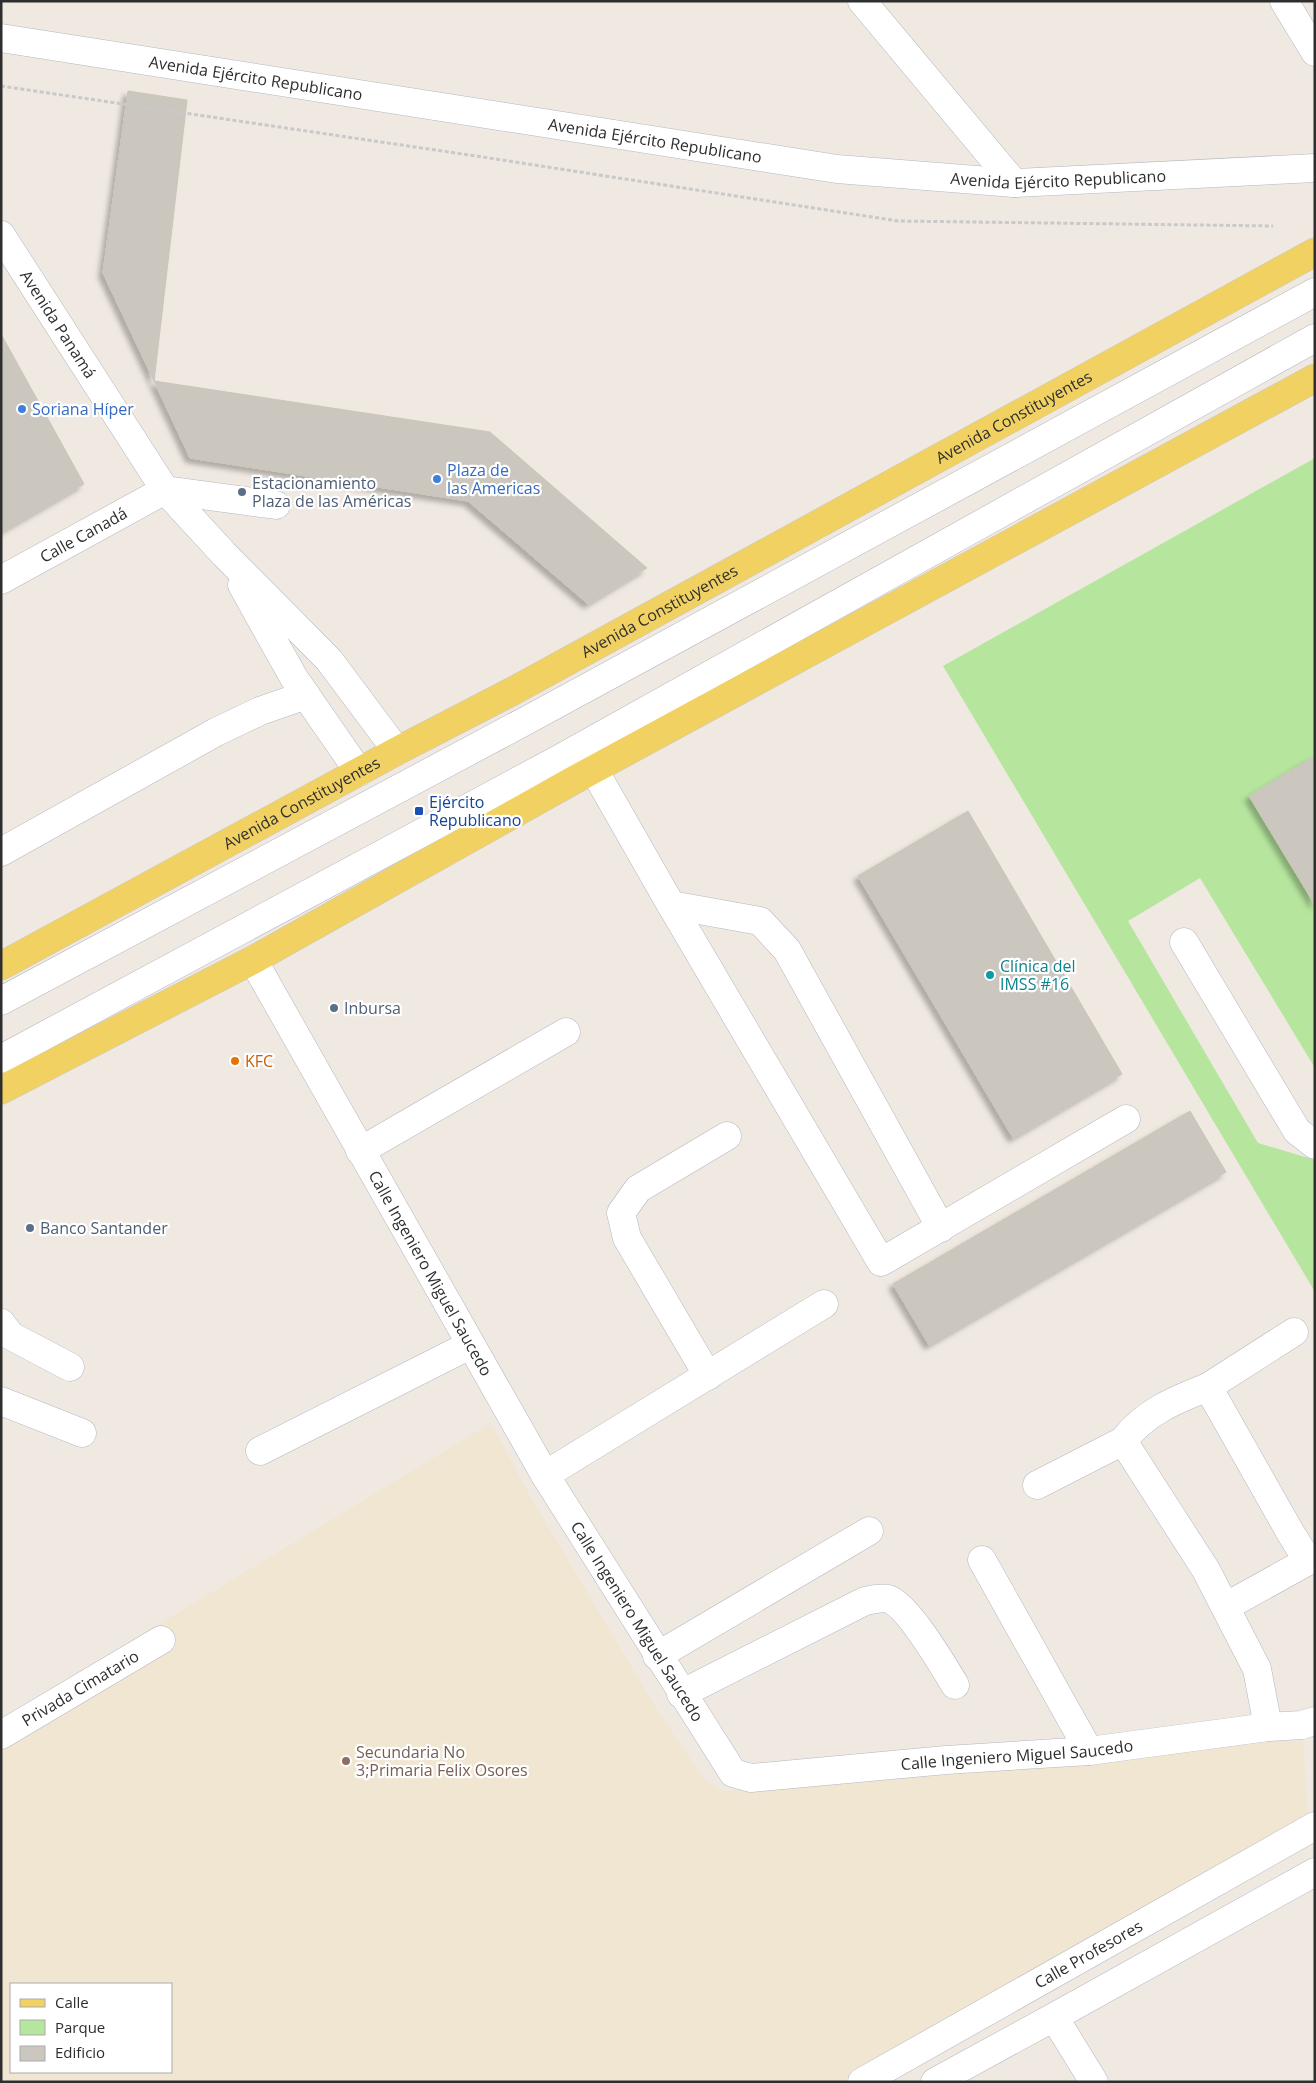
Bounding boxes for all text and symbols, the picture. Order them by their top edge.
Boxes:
street label: Avenida Ejército Republicano [148,50,364,106]
street label: Avenida Ejército Republicano [547,113,763,168]
street label: Avenida Ejército Republicano [950,164,1167,194]
street label: Avenida Panamá [15,266,101,383]
street label: Avenida Constituyentes [932,365,1096,469]
place label: Soriana Híper [32,398,134,420]
marker: Soriana Híper [16,403,28,415]
place label: Plaza de las Americas [447,459,540,499]
place label: Estacionamiento Plaza de las Américas [252,472,411,512]
marker: Plaza de las Americas [431,473,443,485]
marker: Estacionamiento Plaza de las Américas [236,486,248,498]
street label: Calle Canadá [36,502,131,568]
street label: Avenida Constituyentes [577,559,742,663]
street label: Avenida Constituyentes [219,751,384,854]
place label: Ejército Republicano [429,791,521,831]
marker: Ejército Republicano [413,805,425,817]
place label: Clínica del IMSS #16 [1000,955,1076,995]
marker: Clínica del IMSS #16 [984,969,996,981]
place label: Inbursa [344,997,401,1019]
marker: Inbursa [328,1002,340,1014]
place label: KFC [245,1050,273,1072]
marker: KFC [229,1055,241,1067]
street label: Calle Ingeniero Miguel Saucedo [364,1166,498,1380]
place label: Banco Santander [40,1217,168,1239]
marker: Banco Santander [24,1222,36,1234]
street label: Calle Ingeniero Miguel Saucedo [566,1517,709,1726]
street label: Privada Cimatario [17,1645,143,1731]
street label: Calle Ingeniero Miguel Saucedo [900,1734,1134,1775]
place label: Secundaria No 3;Primaria Felix Osores [356,1741,528,1781]
marker: Secundaria No 3;Primaria Felix Osores [340,1755,352,1767]
street label: Calle Profesores [1030,1915,1146,1993]
legend [10,1983,172,2073]
text: Calle [55,1992,89,2012]
text: Parque [55,2017,105,2037]
text: Edificio [55,2042,105,2062]

